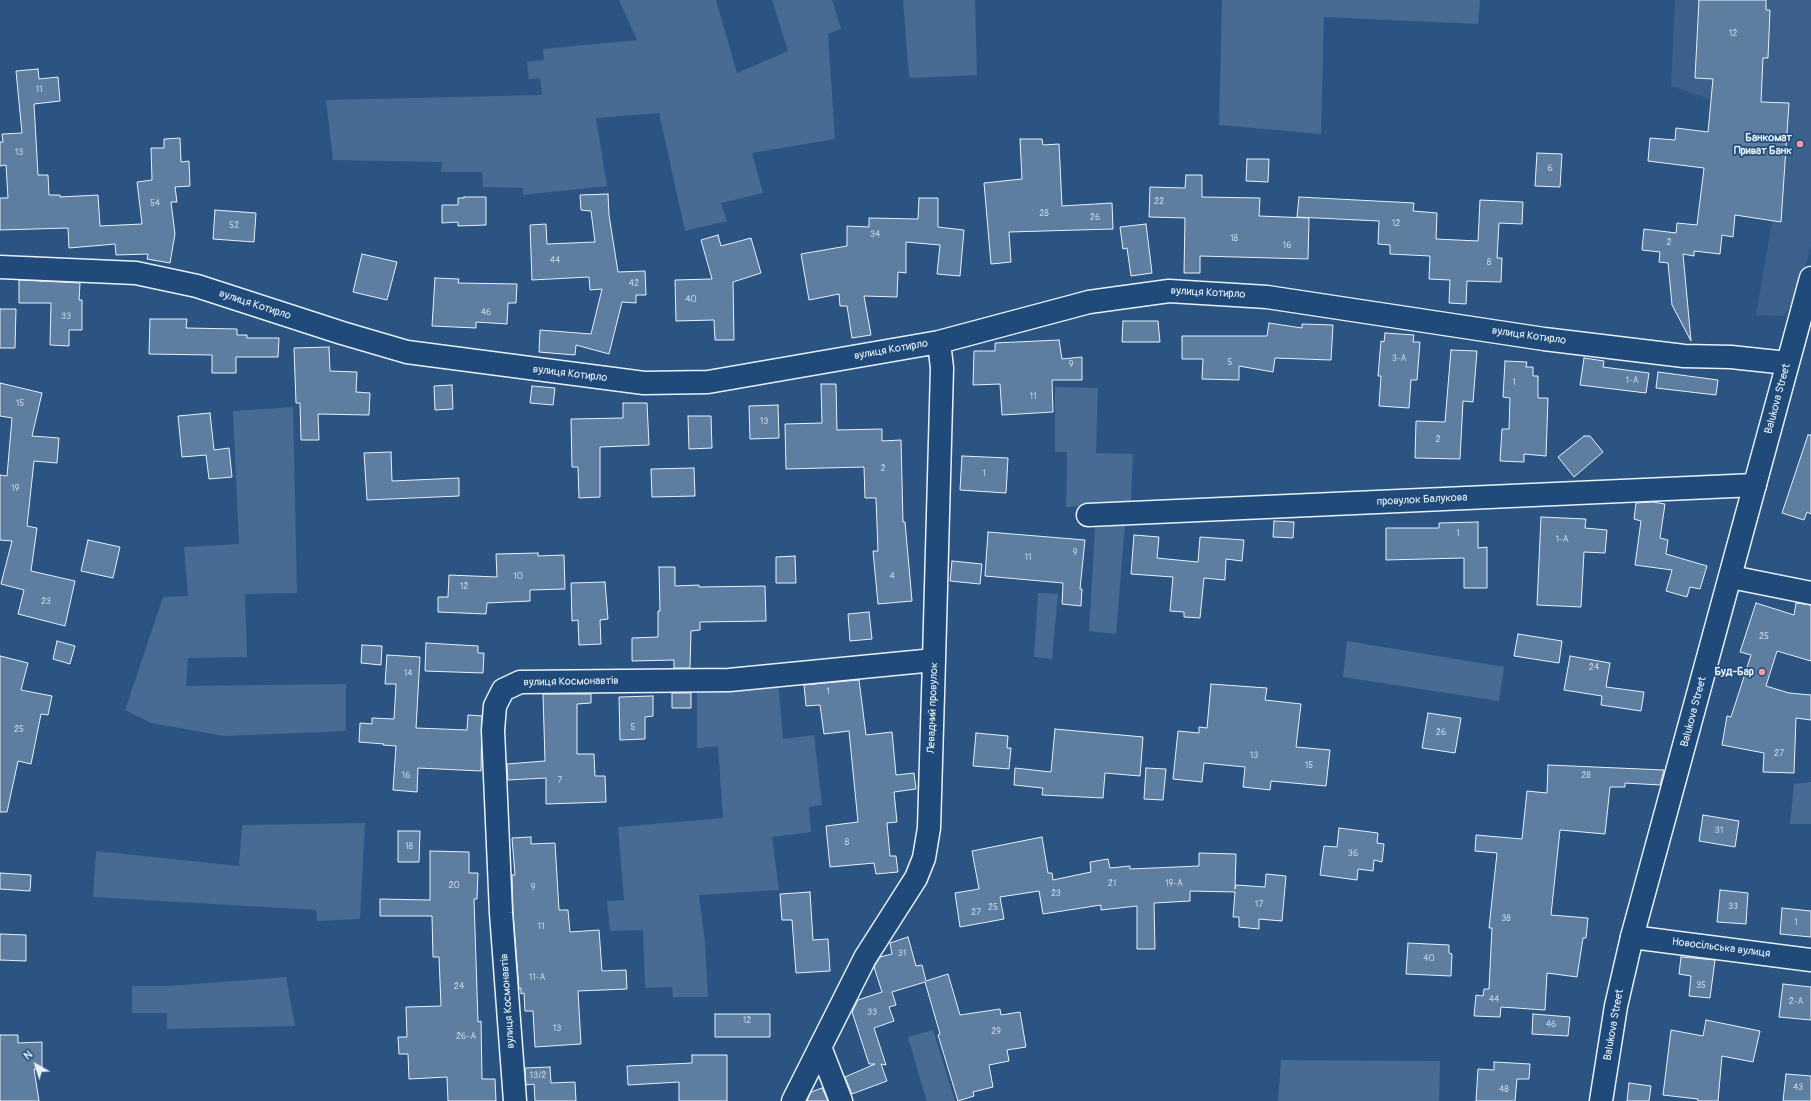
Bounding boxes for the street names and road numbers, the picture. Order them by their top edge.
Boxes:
street label: вулиця Котирло [1170,284,1246,302]
street label: вулиця Котирло [217,287,293,323]
street label: вулиця Котирло [1491,324,1567,348]
street label: вулиця Котирло [853,337,929,363]
street label: Balukova Street [1762,362,1794,436]
street label: вулиця Котирло [532,363,608,385]
street label: провулок Балукова [1376,491,1468,509]
street label: Левадний провулок [925,662,941,754]
street label: вулиця Космонавтів [523,675,619,689]
street label: Balukova Street [1678,675,1710,749]
street label: Новосільська вулиця [1671,935,1771,961]
street label: вулиця Космонавтів [498,953,518,1049]
street label: Balukova Street [1601,988,1627,1062]

